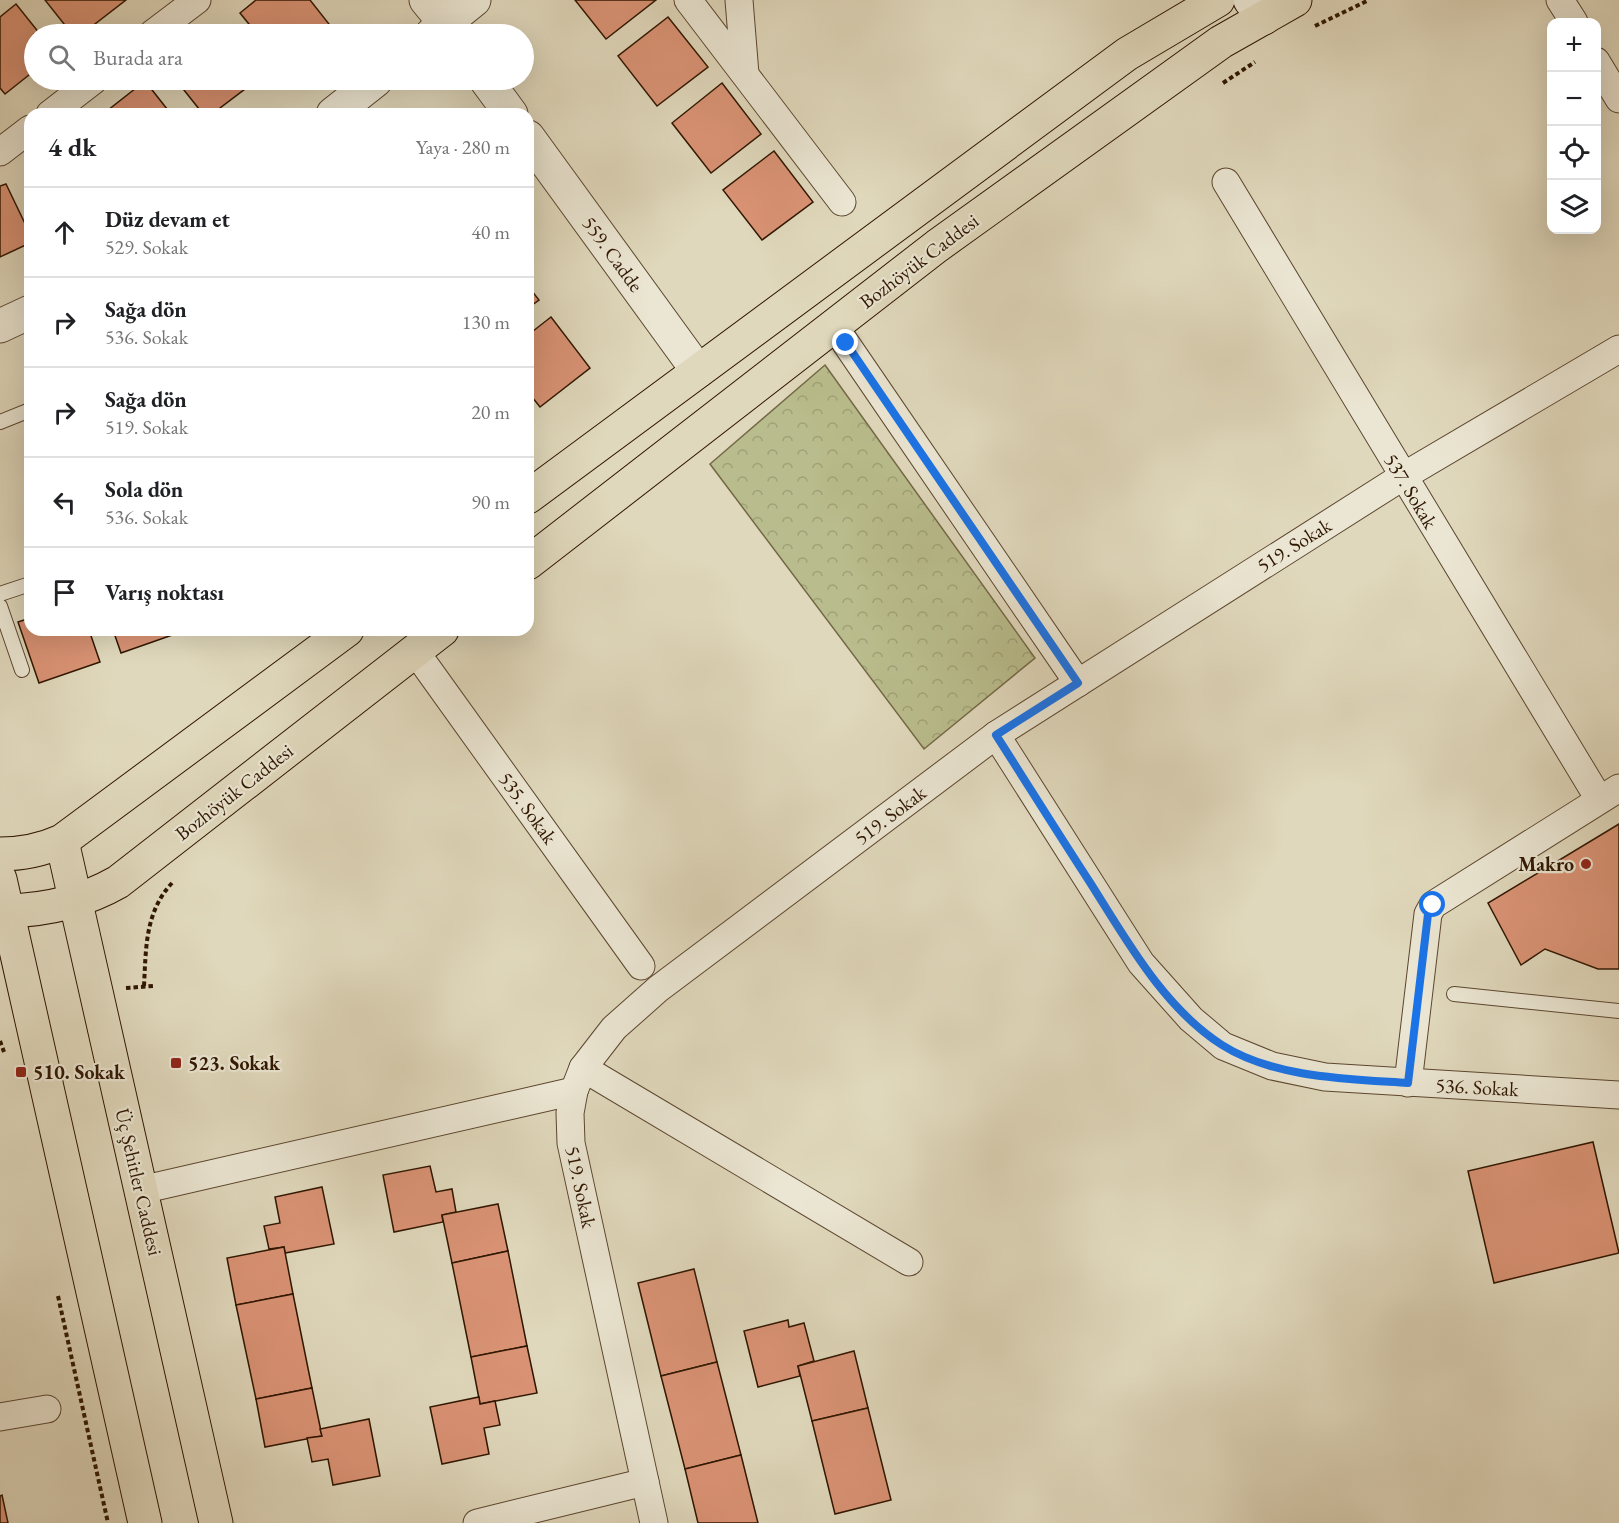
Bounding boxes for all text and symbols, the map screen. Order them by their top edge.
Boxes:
map controls [1547,18,1601,234]
button: + [1547,18,1601,72]
search box [24,24,534,90]
icon: search [45,41,78,74]
text: Burada ara [93,43,183,72]
button: − [1547,72,1601,126]
button: locate [1547,126,1601,180]
text: 4 dk [48,130,97,164]
text: Yaya · 280 m [416,134,510,160]
button: layers [1547,180,1601,234]
text: Düz devam et [105,205,230,234]
street label: Bozhöyük Caddesi [854,208,984,314]
street label: 559. Cadde [577,211,649,297]
icon: ahead [48,216,81,249]
text: 40 m [471,219,510,245]
text: 529. Sokak [105,234,188,260]
text: Sağa dön [105,295,187,324]
icon: right [48,306,81,339]
text: 130 m [462,309,510,335]
text: 536. Sokak [105,324,188,350]
route end [832,329,858,355]
text: Sağa dön [105,385,187,414]
icon: right [48,396,81,429]
text: 20 m [471,399,510,425]
text: 519. Sokak [105,414,188,440]
street label: 537. Sokak [1378,449,1444,534]
text: Sola dön [105,475,183,504]
icon: left [48,486,81,519]
text: 90 m [471,489,510,515]
text: 536. Sokak [105,504,188,530]
street label: 519. Sokak [1252,512,1337,578]
icon: arrive [48,576,81,609]
text: Varış noktası [105,578,224,607]
street label: Bozhöyük Caddesi [170,738,298,846]
street label: 535. Sokak [493,767,563,850]
street label: 519. Sokak [849,779,931,850]
place label: Makro [1518,851,1574,877]
marker: Makro [1579,857,1593,871]
route start [1419,891,1445,917]
place label: 523. Sokak [188,1050,281,1076]
marker: 523. Sokak [169,1056,183,1070]
place label: 510. Sokak [33,1059,126,1085]
marker: 510. Sokak [14,1065,28,1079]
street label: 536. Sokak [1435,1072,1520,1102]
street label: Üç Şehitler Caddesi [109,1106,169,1258]
street label: 519. Sokak [560,1144,602,1231]

